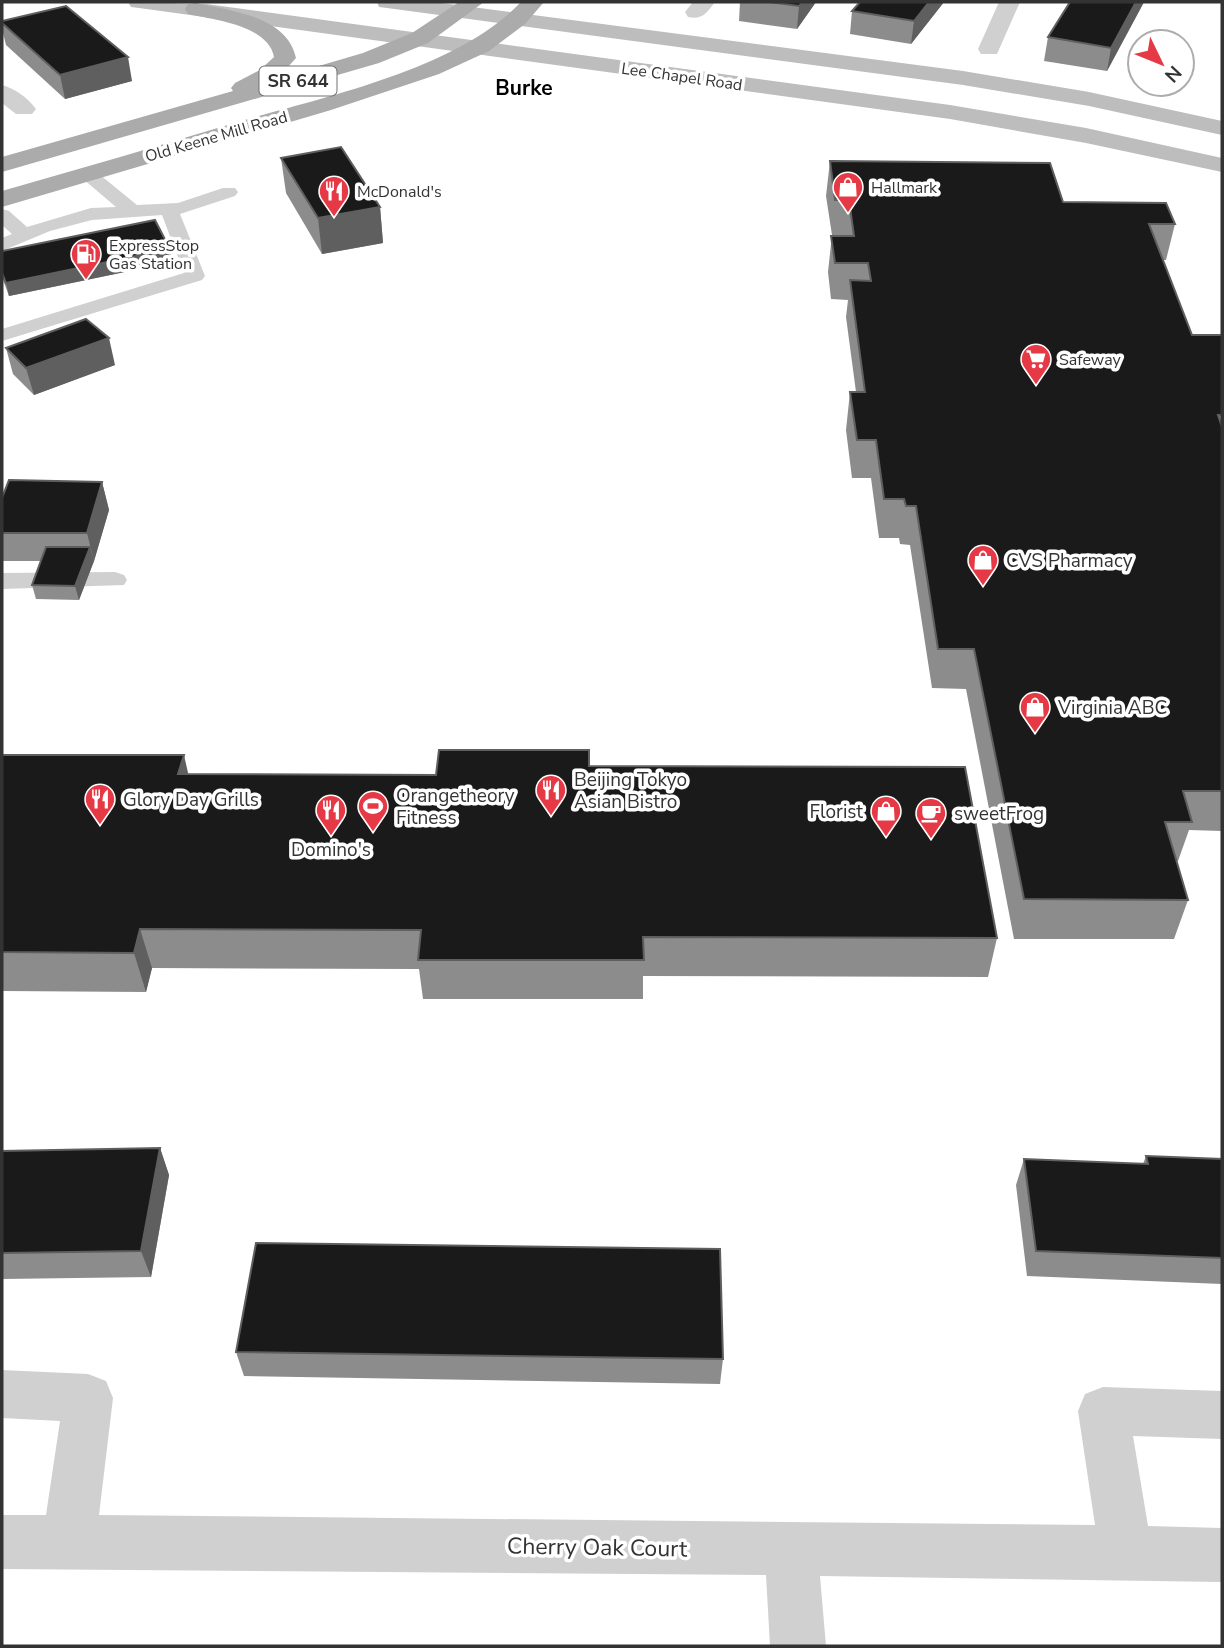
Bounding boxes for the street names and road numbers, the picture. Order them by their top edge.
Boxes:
street label: Lee Chapel Road [620,58,744,96]
road number: SR 644 [260,66,336,96]
street label: Old Keene Mill Road [143,106,290,168]
street label: Cherry Oak Court [507,1530,688,1565]

